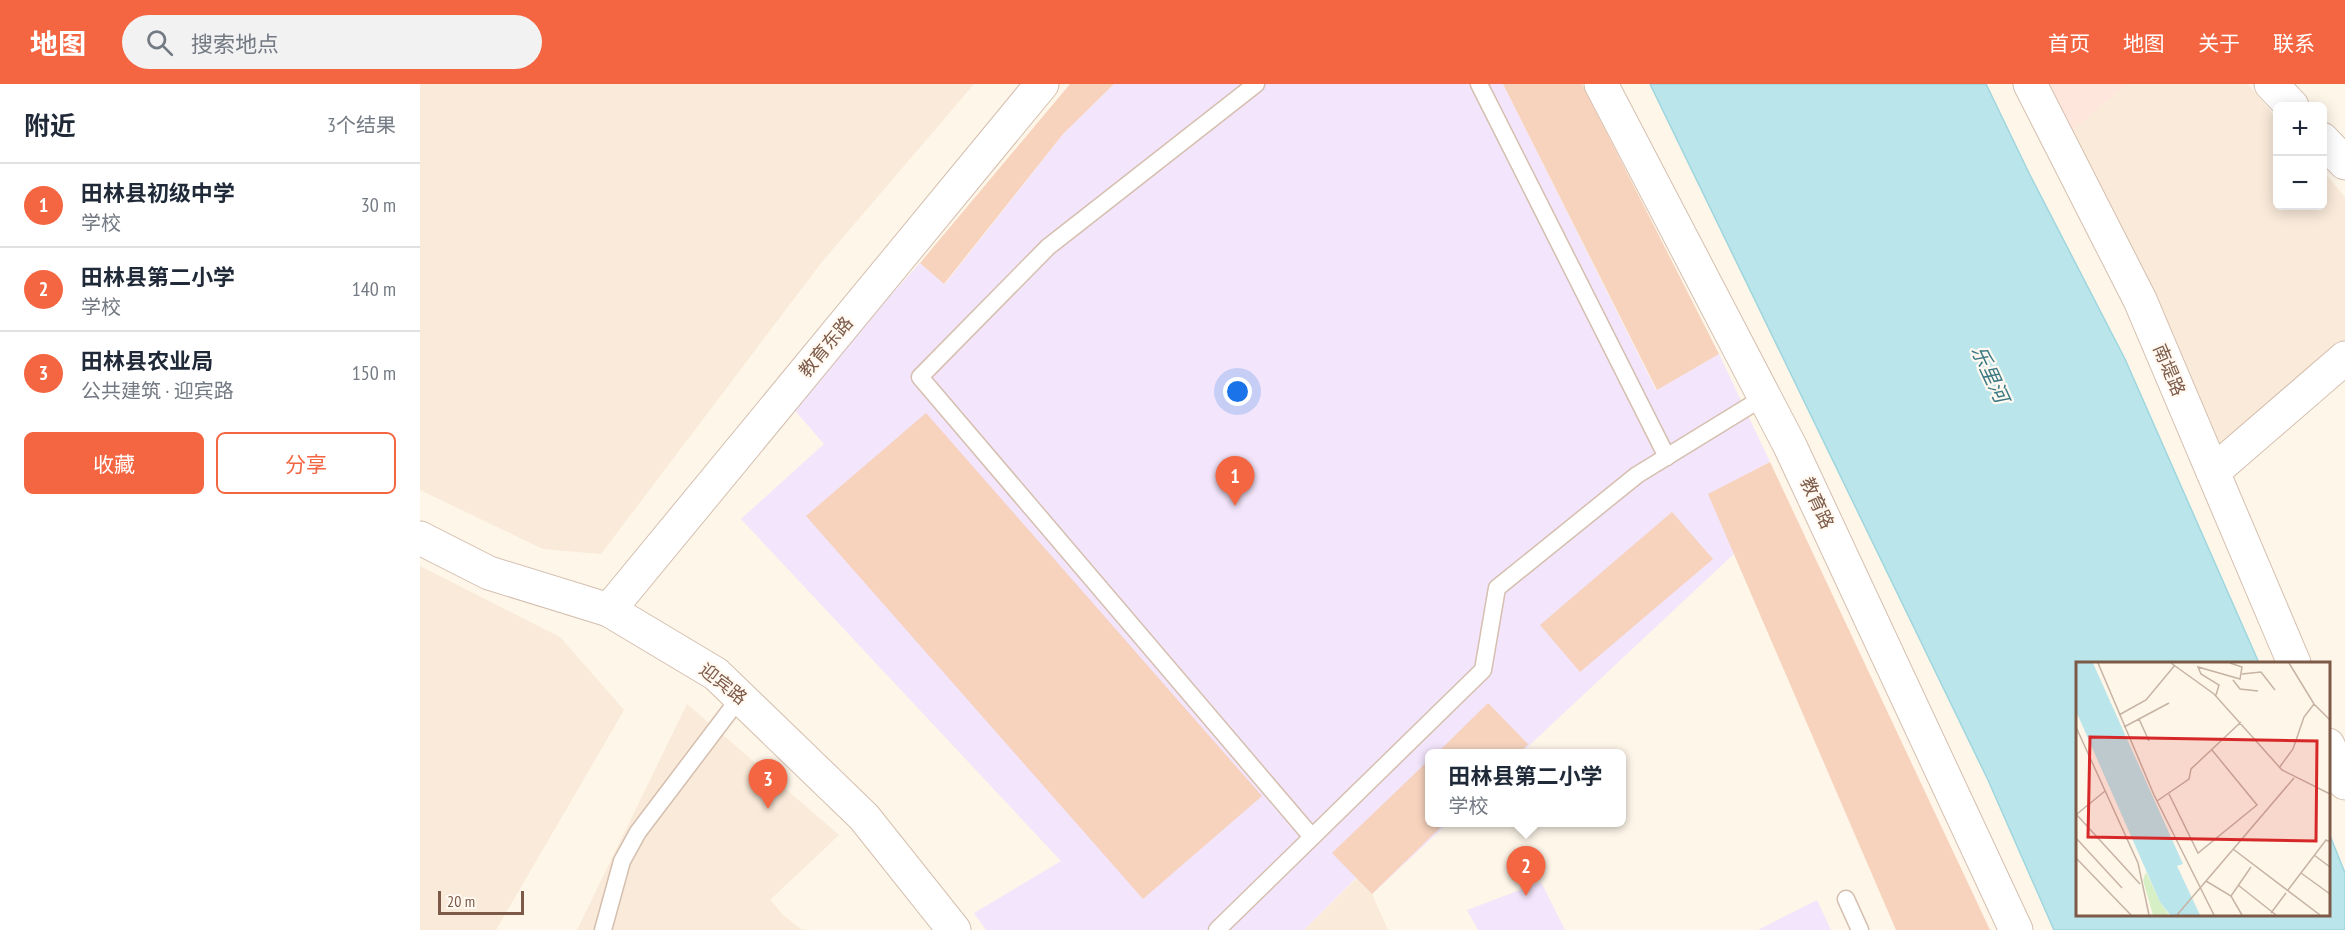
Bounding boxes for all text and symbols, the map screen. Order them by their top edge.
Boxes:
search box [122,15,542,69]
text: 地图 [30,25,86,62]
icon: search [143,26,176,59]
text: 搜索地点 [191,30,279,58]
text: 首页 [2048,30,2090,57]
text: 地图 [2123,30,2165,57]
text: 关于 [2198,30,2240,57]
text: 联系 [2273,30,2315,57]
map controls [2273,102,2327,210]
button: + [2273,102,2327,156]
text: 附近 [24,109,76,142]
text: 3个结果 [327,112,396,138]
button: − [2273,156,2327,210]
text: 田林县初级中学 [81,179,235,207]
text: 1 [39,192,48,218]
text: 30 m [361,192,396,218]
text: 学校 [81,210,121,236]
text: 田林县第二小学 [81,263,235,291]
text: 2 [39,276,48,302]
text: 140 m [352,276,396,302]
text: 学校 [81,294,121,320]
street label: 教育东路 [794,312,858,382]
street label: 南堤路 [2148,340,2191,399]
water label: 乐里河 [1966,341,2016,410]
text: 田林县农业局 [81,347,213,375]
text: 3 [39,360,48,386]
text: 150 m [352,360,396,386]
your location [1223,377,1252,406]
text: 公共建筑 · 迎宾路 [81,378,234,404]
button: 收藏 [24,432,204,494]
button: 分享 [216,432,396,494]
pin: 1 [1216,456,1254,506]
street label: 教育路 [1796,473,1839,532]
street label: 迎宾路 [695,658,752,709]
inset map [2076,662,2330,915]
popup [1425,749,1626,827]
pin: 3 [748,760,788,809]
text: 田林县第二小学 [1448,762,1603,790]
text: 学校 [1448,793,1488,819]
pin: 2 [1506,846,1546,896]
scale bar [438,888,524,916]
text: 20 m [447,891,475,911]

